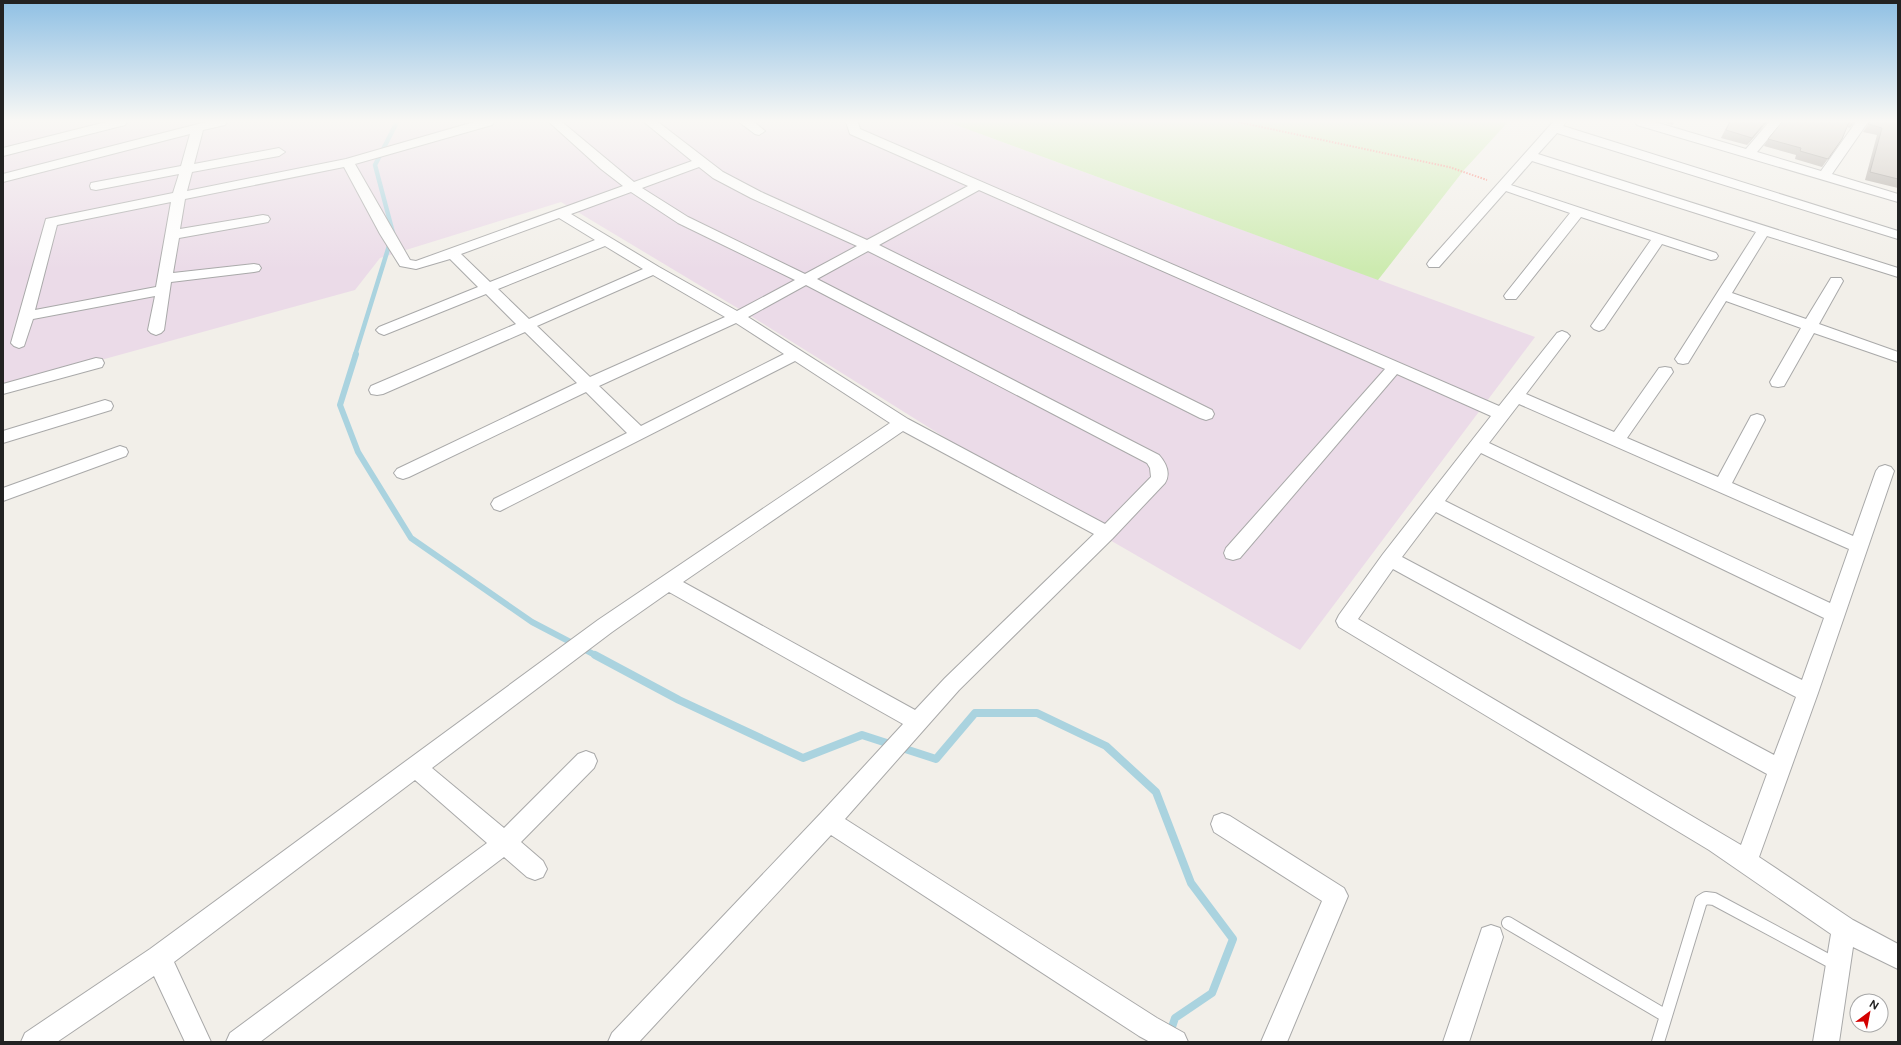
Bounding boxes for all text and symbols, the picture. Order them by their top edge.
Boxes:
north arrow [1849,993,1889,1033]
text: N [1867,997,1881,1013]

